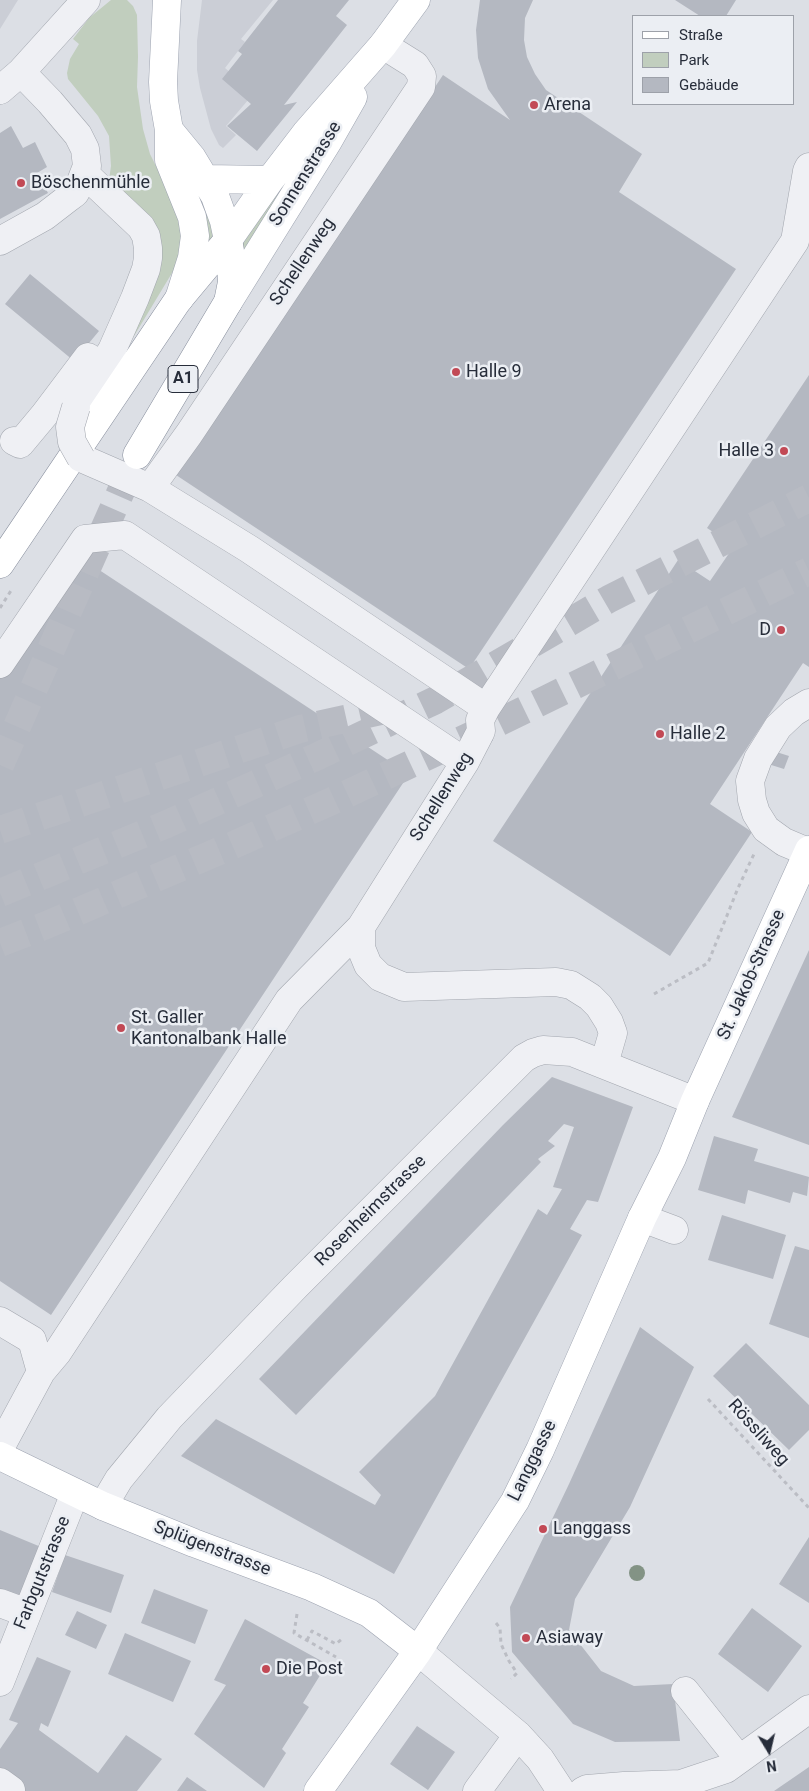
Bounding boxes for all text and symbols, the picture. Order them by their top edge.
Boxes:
legend [632,15,794,105]
text: Straße [679,26,723,44]
text: Park [679,51,709,69]
text: Gebäude [679,76,738,94]
place label: Arena [544,94,591,116]
marker: Arena [528,99,540,111]
street label: Sonnenstrasse [265,118,347,230]
place label: Böschenmühle [31,172,150,194]
marker: Böschenmühle [15,177,27,189]
street label: Schellenweg [266,214,340,310]
place label: Halle 9 [466,361,522,383]
road number: A1 [168,366,198,392]
marker: Halle 9 [450,366,462,378]
place label: Halle 3 [718,440,774,462]
marker: Halle 3 [778,445,790,457]
place label: D [759,619,771,641]
marker: D [775,624,787,636]
place label: Halle 2 [670,723,726,745]
marker: Halle 2 [654,728,666,740]
street label: Schellenweg [406,748,478,846]
street label: St. Jakob-Strasse [714,907,790,1043]
place label: St. Galler Kantonalbank Halle [131,1007,286,1050]
marker: St. Galler Kantonalbank Halle [115,1022,127,1034]
street label: Rosenheimstrasse [311,1151,431,1271]
street label: Rössliweg [723,1395,793,1471]
street label: Langgasse [504,1417,562,1505]
street label: Farbgutstrasse [10,1513,76,1633]
street label: Splügenstrasse [150,1517,274,1581]
place label: Langgass [553,1518,631,1540]
marker: Langgass [537,1523,549,1535]
place label: Asiaway [536,1627,603,1649]
marker: Asiaway [520,1632,532,1644]
place label: Die Post [276,1658,343,1680]
marker: Die Post [260,1663,272,1675]
north arrow [744,1726,794,1776]
text: N [765,1757,777,1774]

